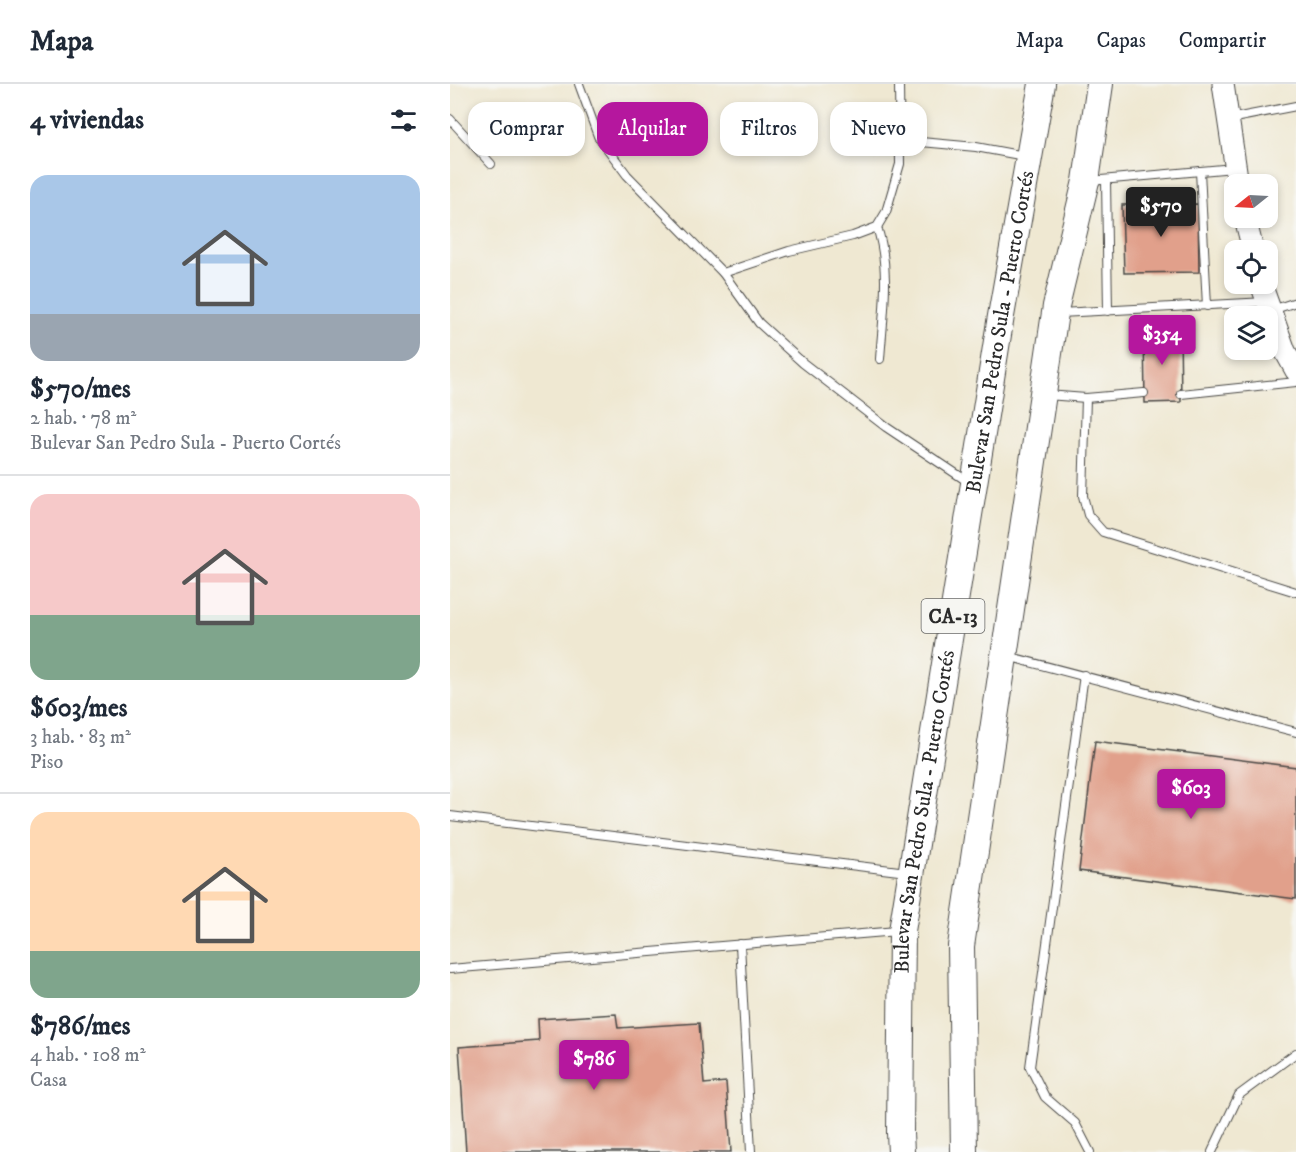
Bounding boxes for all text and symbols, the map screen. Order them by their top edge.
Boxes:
text: Mapa [30,24,93,59]
text: Mapa [1016,28,1063,54]
text: Capas [1096,28,1146,54]
text: Compartir [1179,28,1266,54]
chip: Comprar [468,102,585,156]
chip: Alquilar [597,102,708,156]
chip: Filtros [720,102,818,156]
chip: Nuevo [830,102,927,156]
text: 4 viviendas [30,104,144,137]
icon: filters [387,104,420,137]
street label: Bulevar San Pedro Sula - Puerto Cortés [961,169,1040,495]
north arrow [1224,174,1278,228]
map controls [1224,174,1278,360]
pin: $570 [1125,187,1197,238]
text: $570 [1140,194,1182,219]
icon: home [171,214,279,322]
button: locate [1224,240,1278,294]
button: layers [1224,306,1278,360]
pin: $354 [1126,315,1198,366]
text: $354 [1143,322,1181,347]
text: $570/mes [30,373,131,406]
text: 2 hab. · 78 m² [30,406,136,431]
text: Bulevar San Pedro Sula - Puerto Cortés [30,431,341,456]
icon: home [171,533,279,641]
road number: CA-13 [922,599,984,633]
street label: Bulevar San Pedro Sula - Puerto Cortés [889,648,961,974]
text: $603/mes [30,692,127,725]
text: 3 hab. · 83 m² [30,725,131,750]
text: Piso [30,750,63,775]
pin: $603 [1155,769,1227,820]
text: $603 [1171,776,1211,801]
icon: home [171,851,279,959]
text: $786/mes [30,1010,130,1043]
pin: $786 [558,1040,630,1091]
text: 4 hab. · 108 m² [30,1043,146,1068]
text: $786 [573,1047,615,1072]
text: Casa [30,1068,67,1093]

